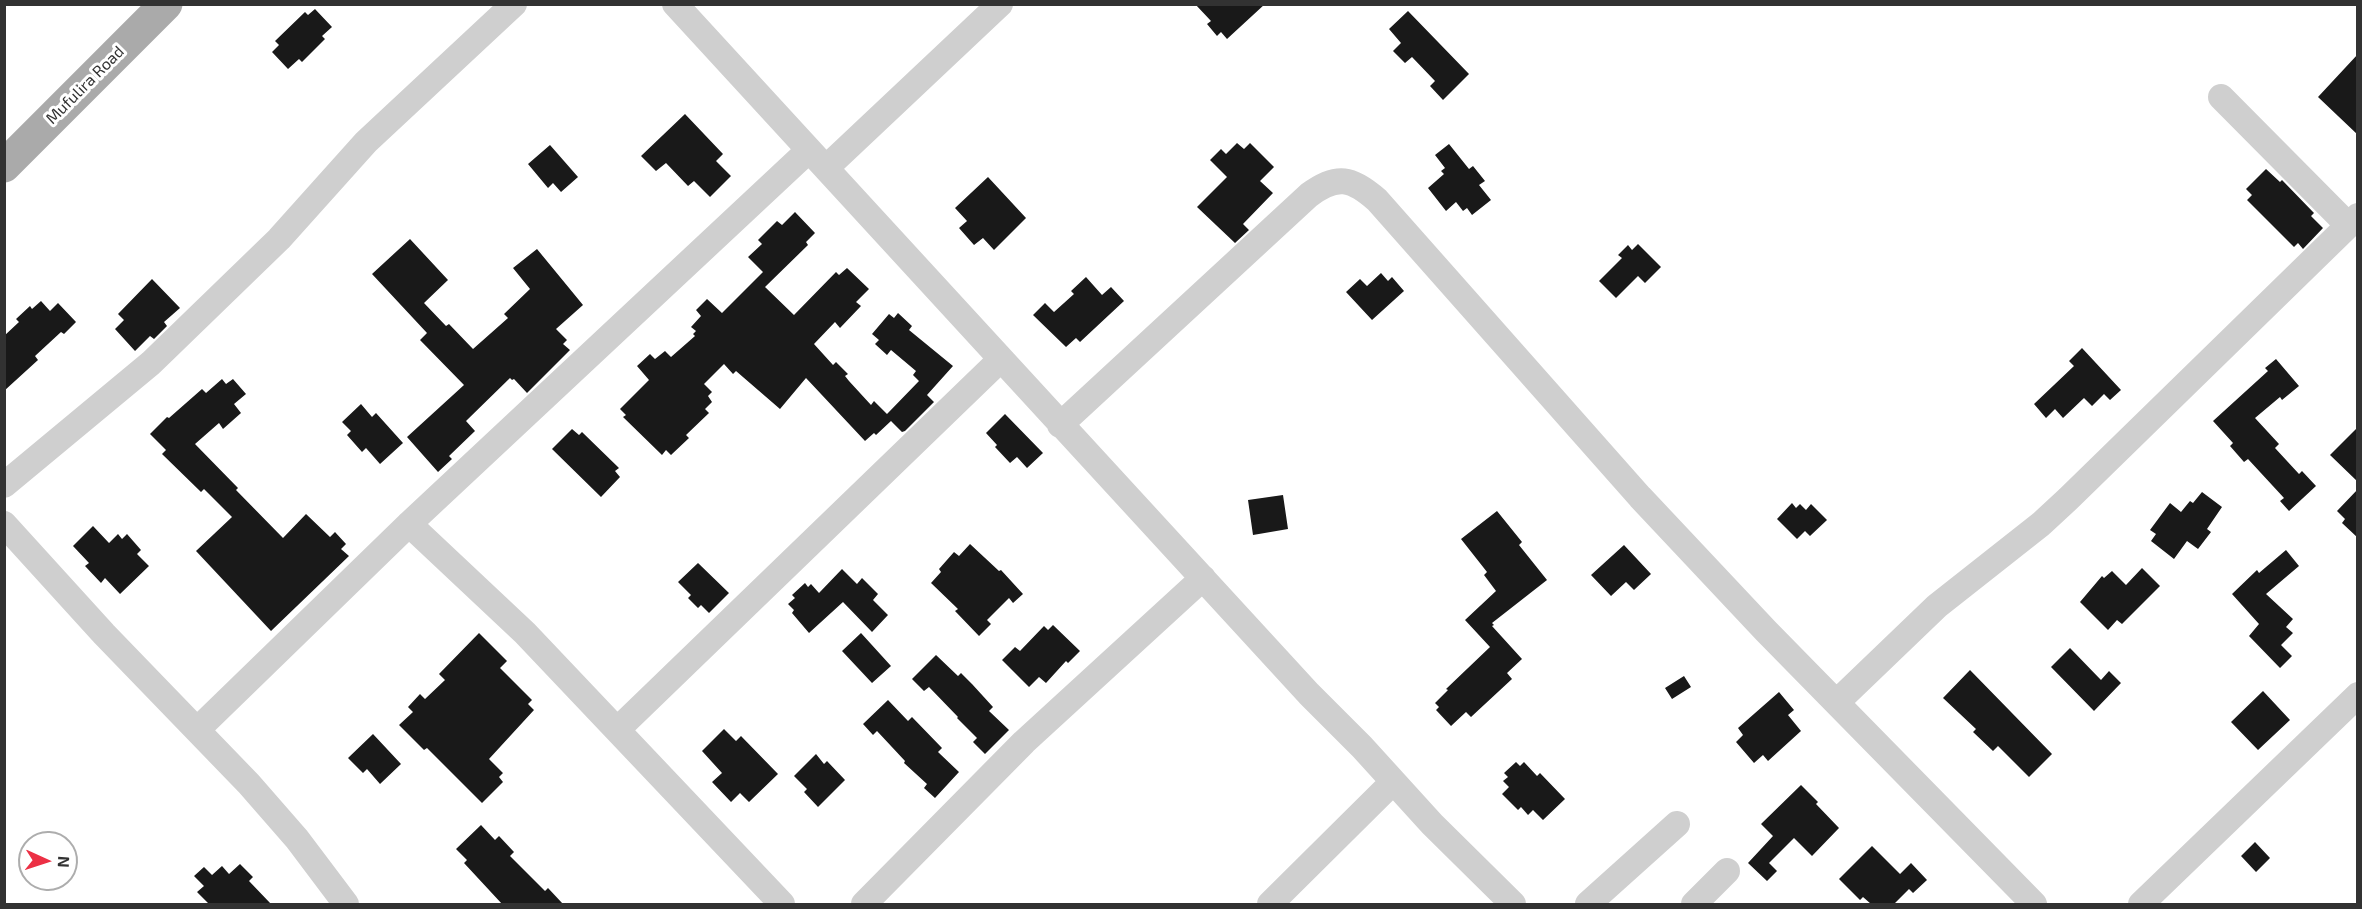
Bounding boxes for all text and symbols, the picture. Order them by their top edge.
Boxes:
street label: Mufulira Road [42,42,128,128]
north arrow [18,831,78,891]
text: N [55,856,74,868]

